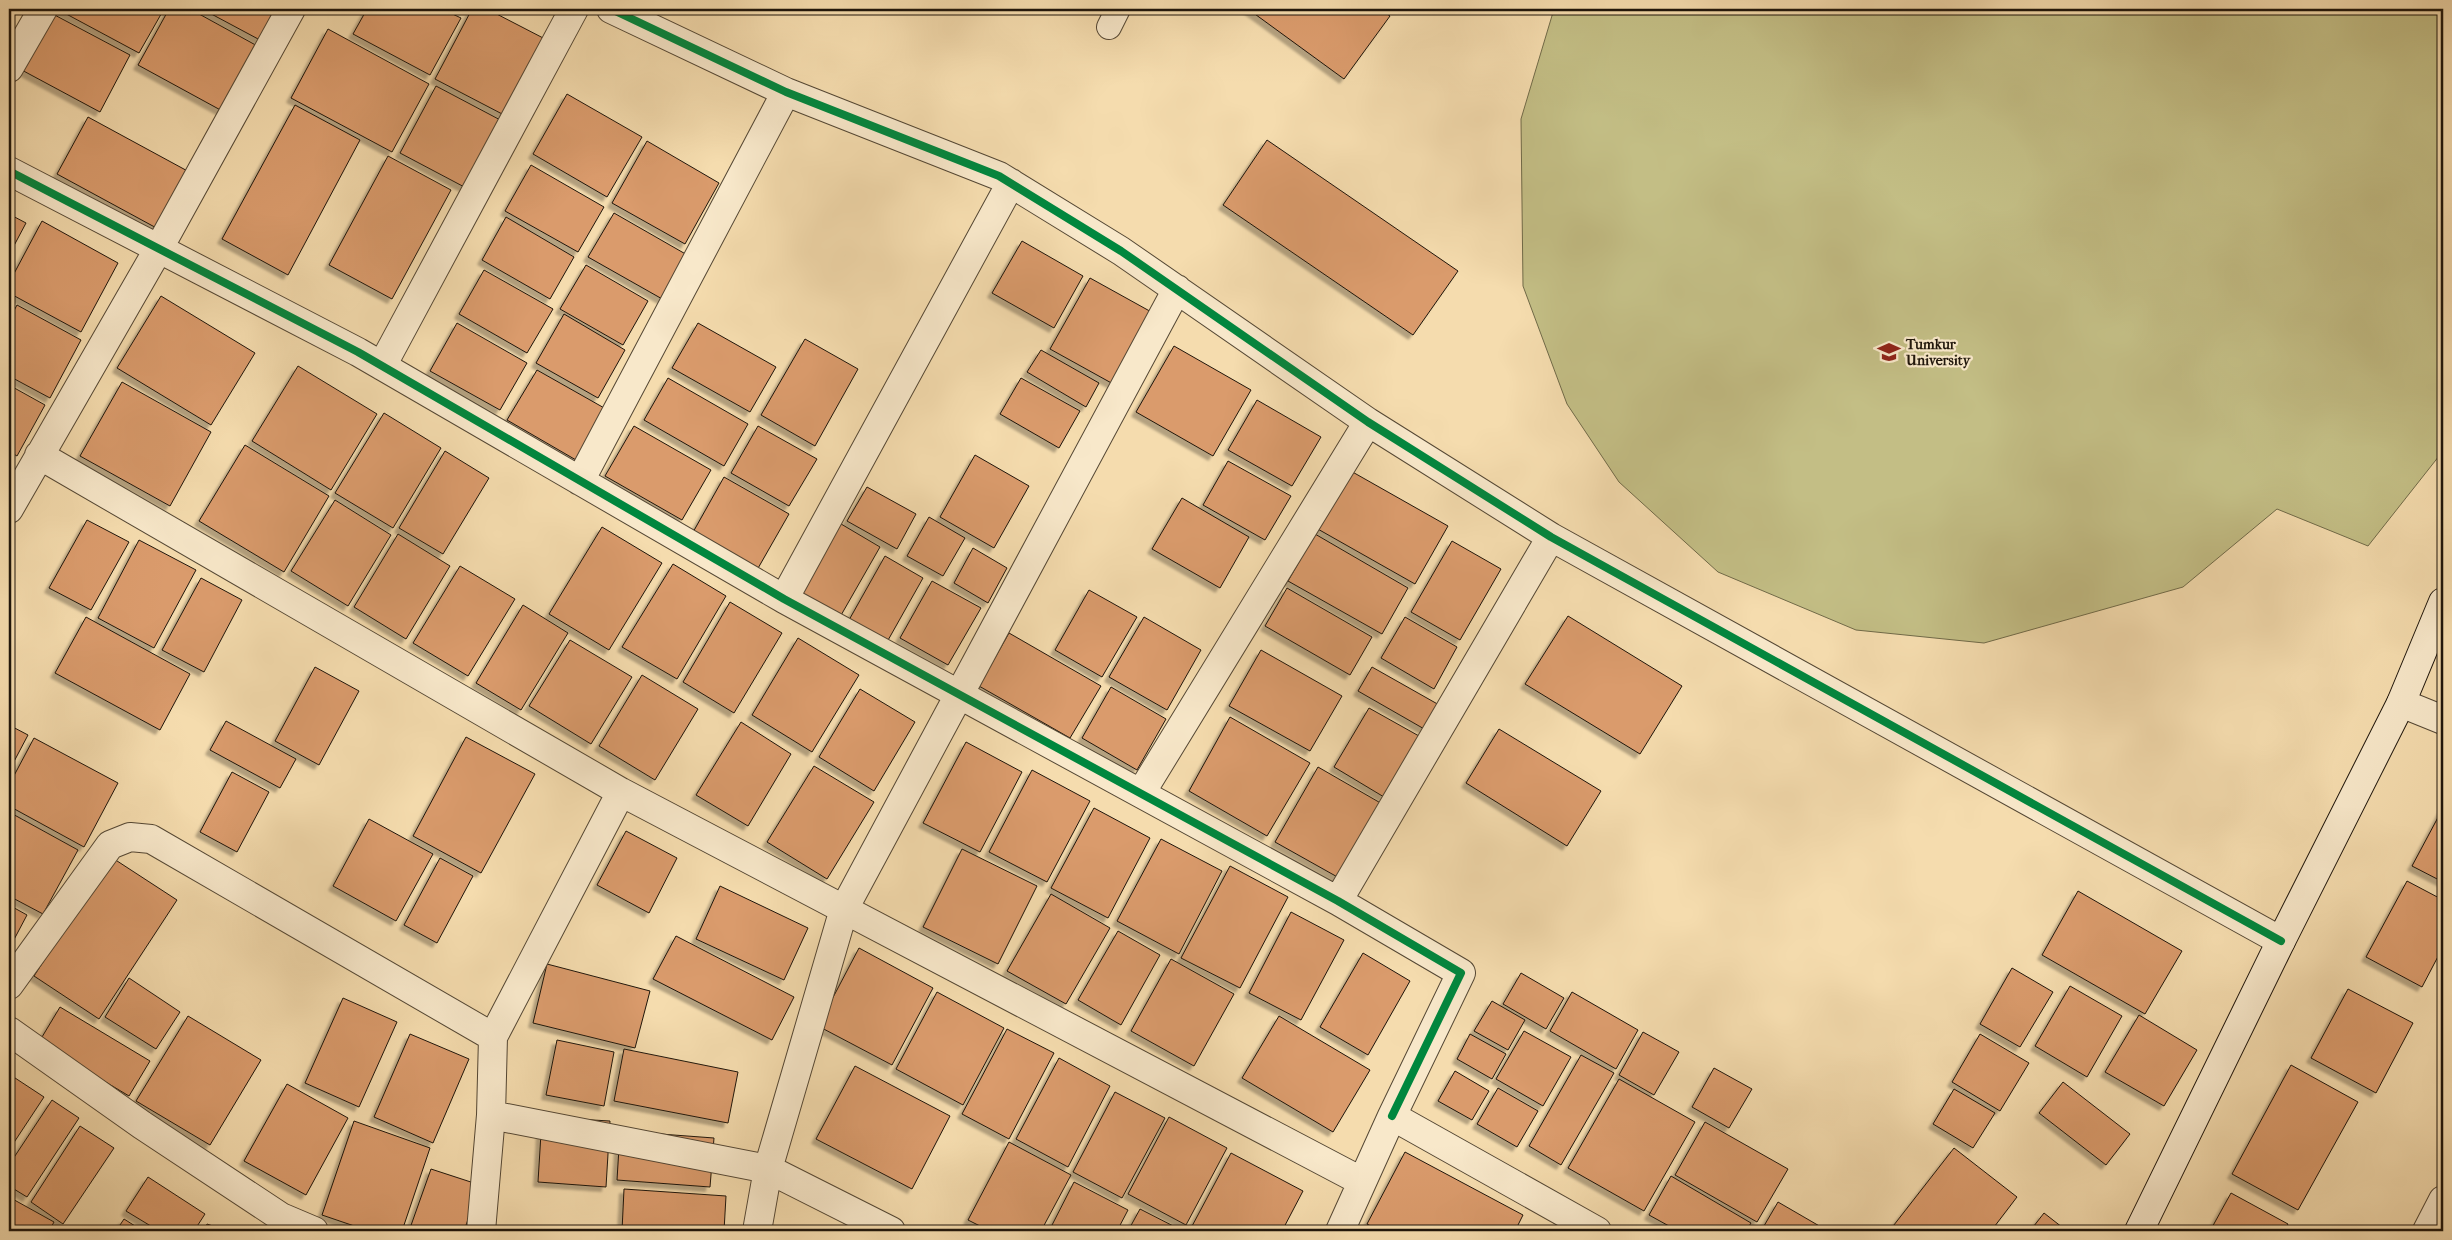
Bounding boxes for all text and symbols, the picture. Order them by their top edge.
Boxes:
place label: Tumkur University [1905,336,1972,369]
school or university icon: Tumkur University [1876,339,1902,365]

